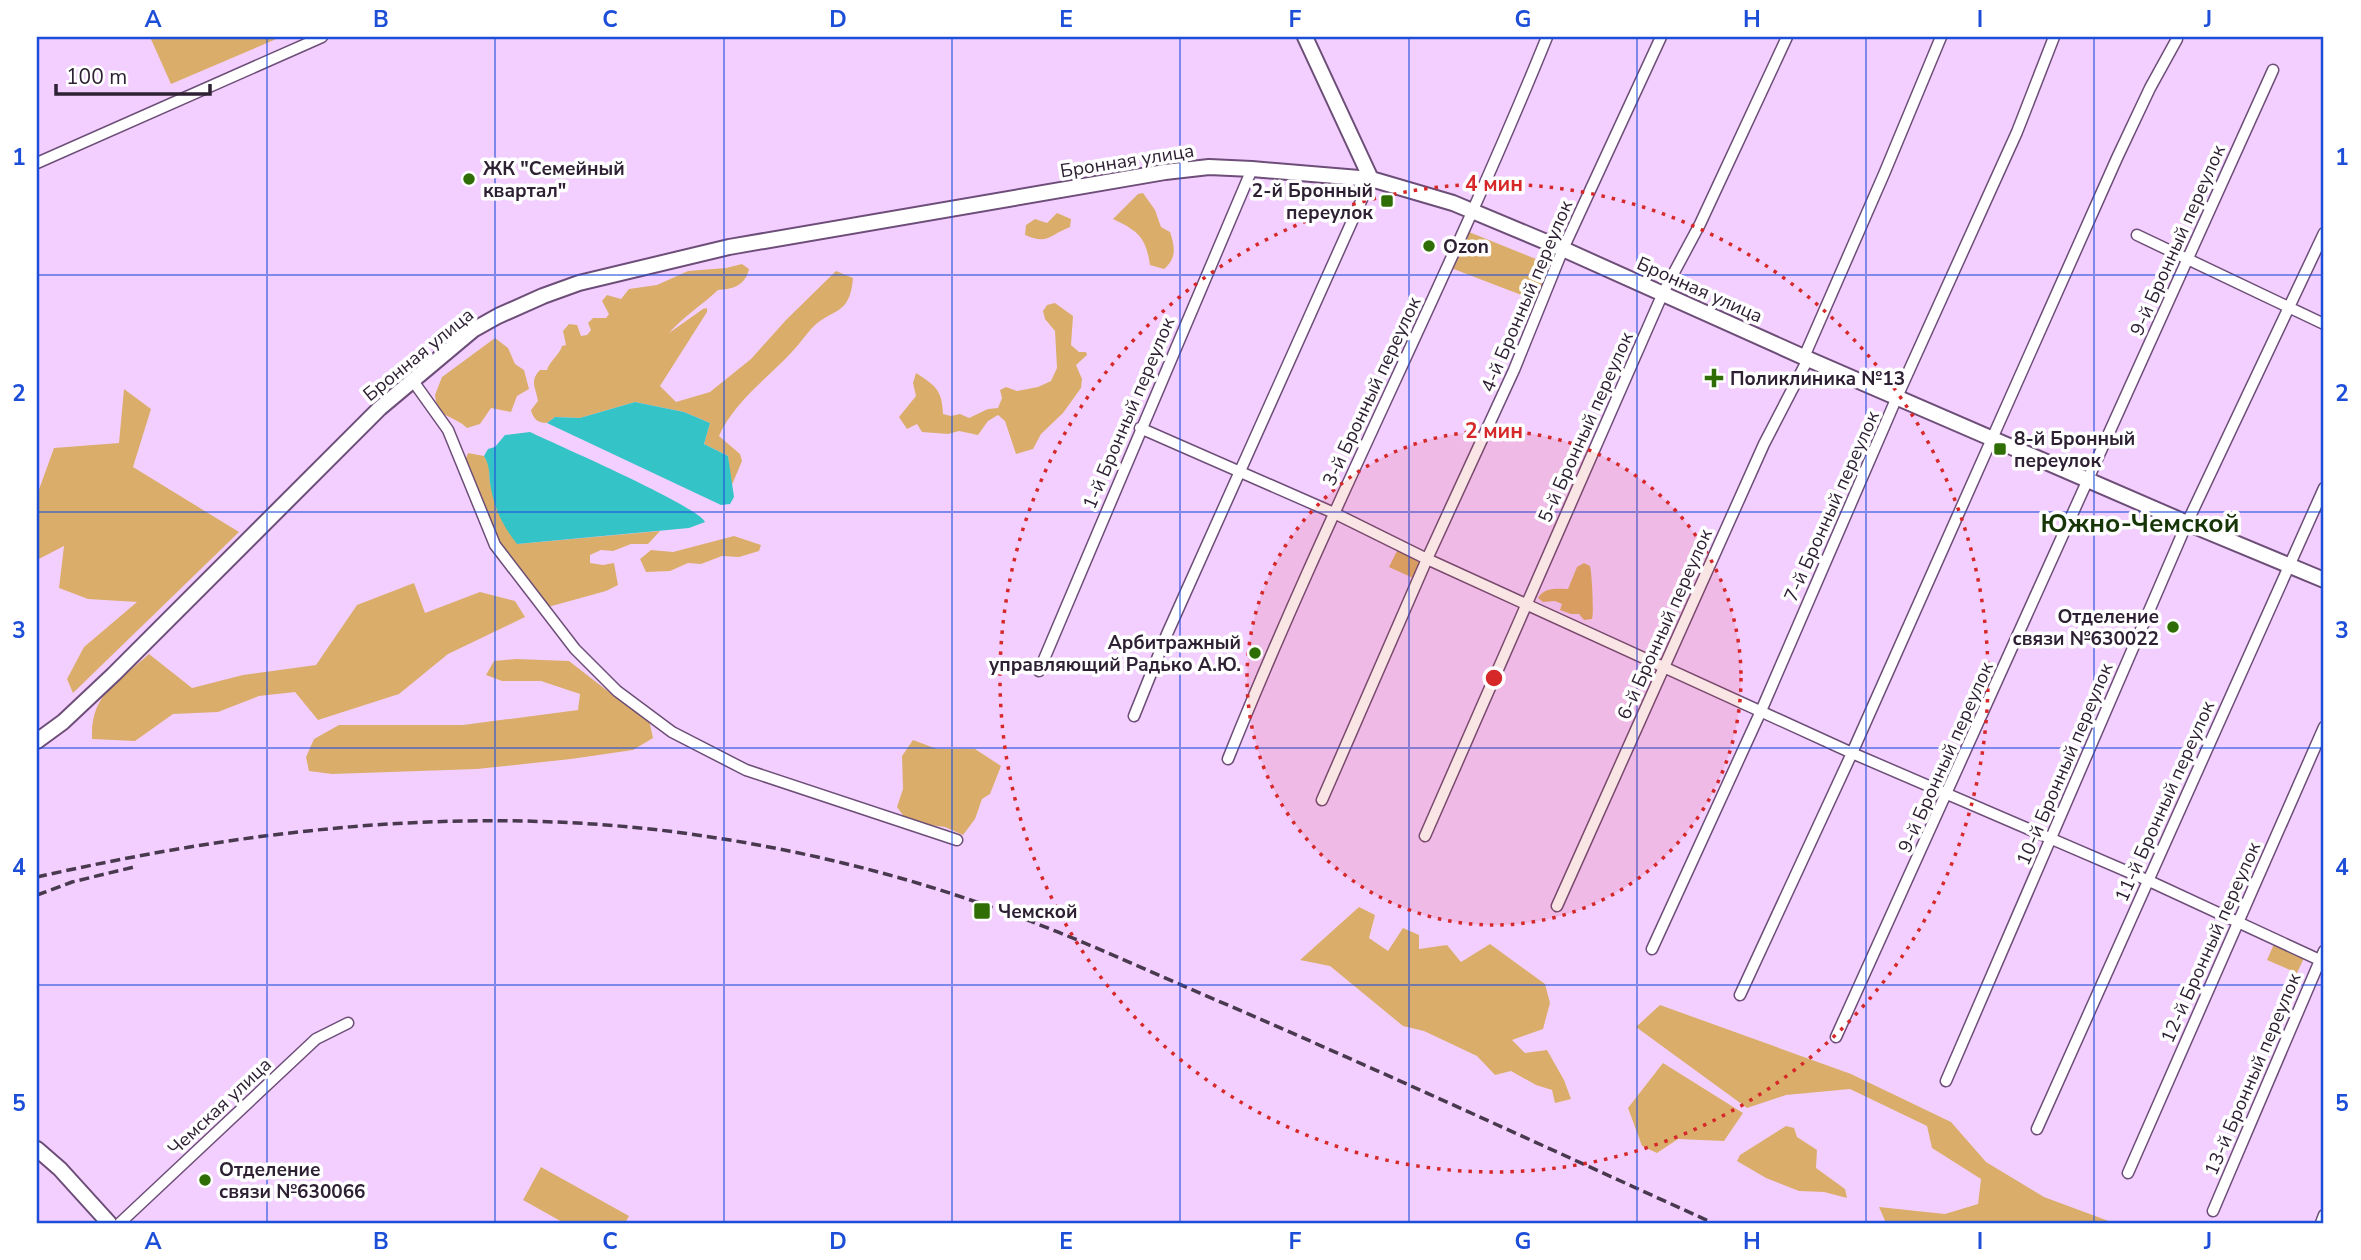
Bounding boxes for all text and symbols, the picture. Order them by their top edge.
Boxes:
text: A [144,4,162,35]
text: B [373,4,389,35]
text: C [602,4,618,35]
text: D [829,4,847,35]
text: E [1059,4,1073,35]
text: F [1289,4,1302,35]
text: G [1515,4,1531,35]
text: H [1743,4,1761,35]
text: I [1977,4,1983,35]
text: J [2203,4,2212,35]
scale bar [56,52,210,96]
text: 100 m [66,63,127,91]
street label: Бронная улица [1058,138,1196,184]
street label: 9-й Бронный переулок [2124,141,2232,340]
text: 1 [12,142,26,173]
text: 1 [2335,142,2349,173]
place label: ЖК "Семейный квартал" [483,156,625,204]
text: 4 мин [1465,170,1523,198]
marker: ЖК "Семейный квартал" [461,171,477,187]
place label: 2-й Бронный переулок [1252,178,1373,226]
marker: 2-й Бронный переулок [1379,193,1395,209]
street label: 4-й Бронный переулок [1475,196,1579,396]
place label: Ozon [1443,234,1489,260]
marker: Ozon [1421,238,1437,254]
street label: Бронная улица [1633,251,1767,329]
street label: 3-й Бронный переулок [1317,293,1427,490]
street label: Бронная улица [358,302,479,407]
street label: 1-й Бронный переулок [1077,313,1181,513]
street label: 5-й Бронный переулок [1532,328,1640,527]
place label: Поликлиника №13 [1730,366,1905,392]
marker: Поликлиника №13 [1704,368,1724,388]
text: 2 [12,378,26,409]
text: 2 [2335,378,2349,409]
street label: 7-й Бронный переулок [1778,407,1886,606]
text: 2 мин [1465,417,1523,445]
place label: 8-й Бронный переулок [2014,426,2135,474]
marker: 8-й Бронный переулок [1992,441,2008,457]
district label: Южно-Чемской [2041,506,2239,541]
street label: 6-й Бронный переулок [1611,525,1719,724]
place label: Отделение связи №630022 [2012,604,2159,652]
text: 3 [12,615,26,646]
text: 3 [2335,615,2349,646]
marker: Отделение связи №630022 [2165,619,2181,635]
place label: Арбитражный управляющий Радько А.Ю. [989,630,1241,678]
marker: Арбитражный управляющий Радько А.Ю. [1247,645,1263,661]
street label: 9-й Бронный переулок [1892,658,2000,857]
street label: 10-й Бронный переулок [2010,659,2119,870]
centre of rings [1482,666,1506,690]
street label: 11-й Бронный переулок [2109,697,2221,906]
street label: 12-й Бронный переулок [2155,838,2267,1047]
text: 4 [12,852,26,883]
text: 4 [2335,852,2349,883]
place label: Чемской [998,899,1077,925]
marker: Чемской [972,901,992,921]
street label: 13-й Бронный переулок [2198,969,2307,1180]
street label: Чемская улица [162,1052,277,1162]
text: 5 [12,1088,26,1119]
text: 5 [2335,1088,2349,1119]
place label: Отделение связи №630066 [219,1157,366,1205]
marker: Отделение связи №630066 [197,1172,213,1188]
text: A [144,1226,162,1257]
text: B [373,1226,389,1257]
text: C [602,1226,618,1257]
text: D [829,1226,847,1257]
text: E [1059,1226,1073,1257]
text: F [1289,1226,1302,1257]
text: G [1515,1226,1531,1257]
text: H [1743,1226,1761,1257]
text: I [1977,1226,1983,1257]
text: J [2203,1226,2212,1257]

